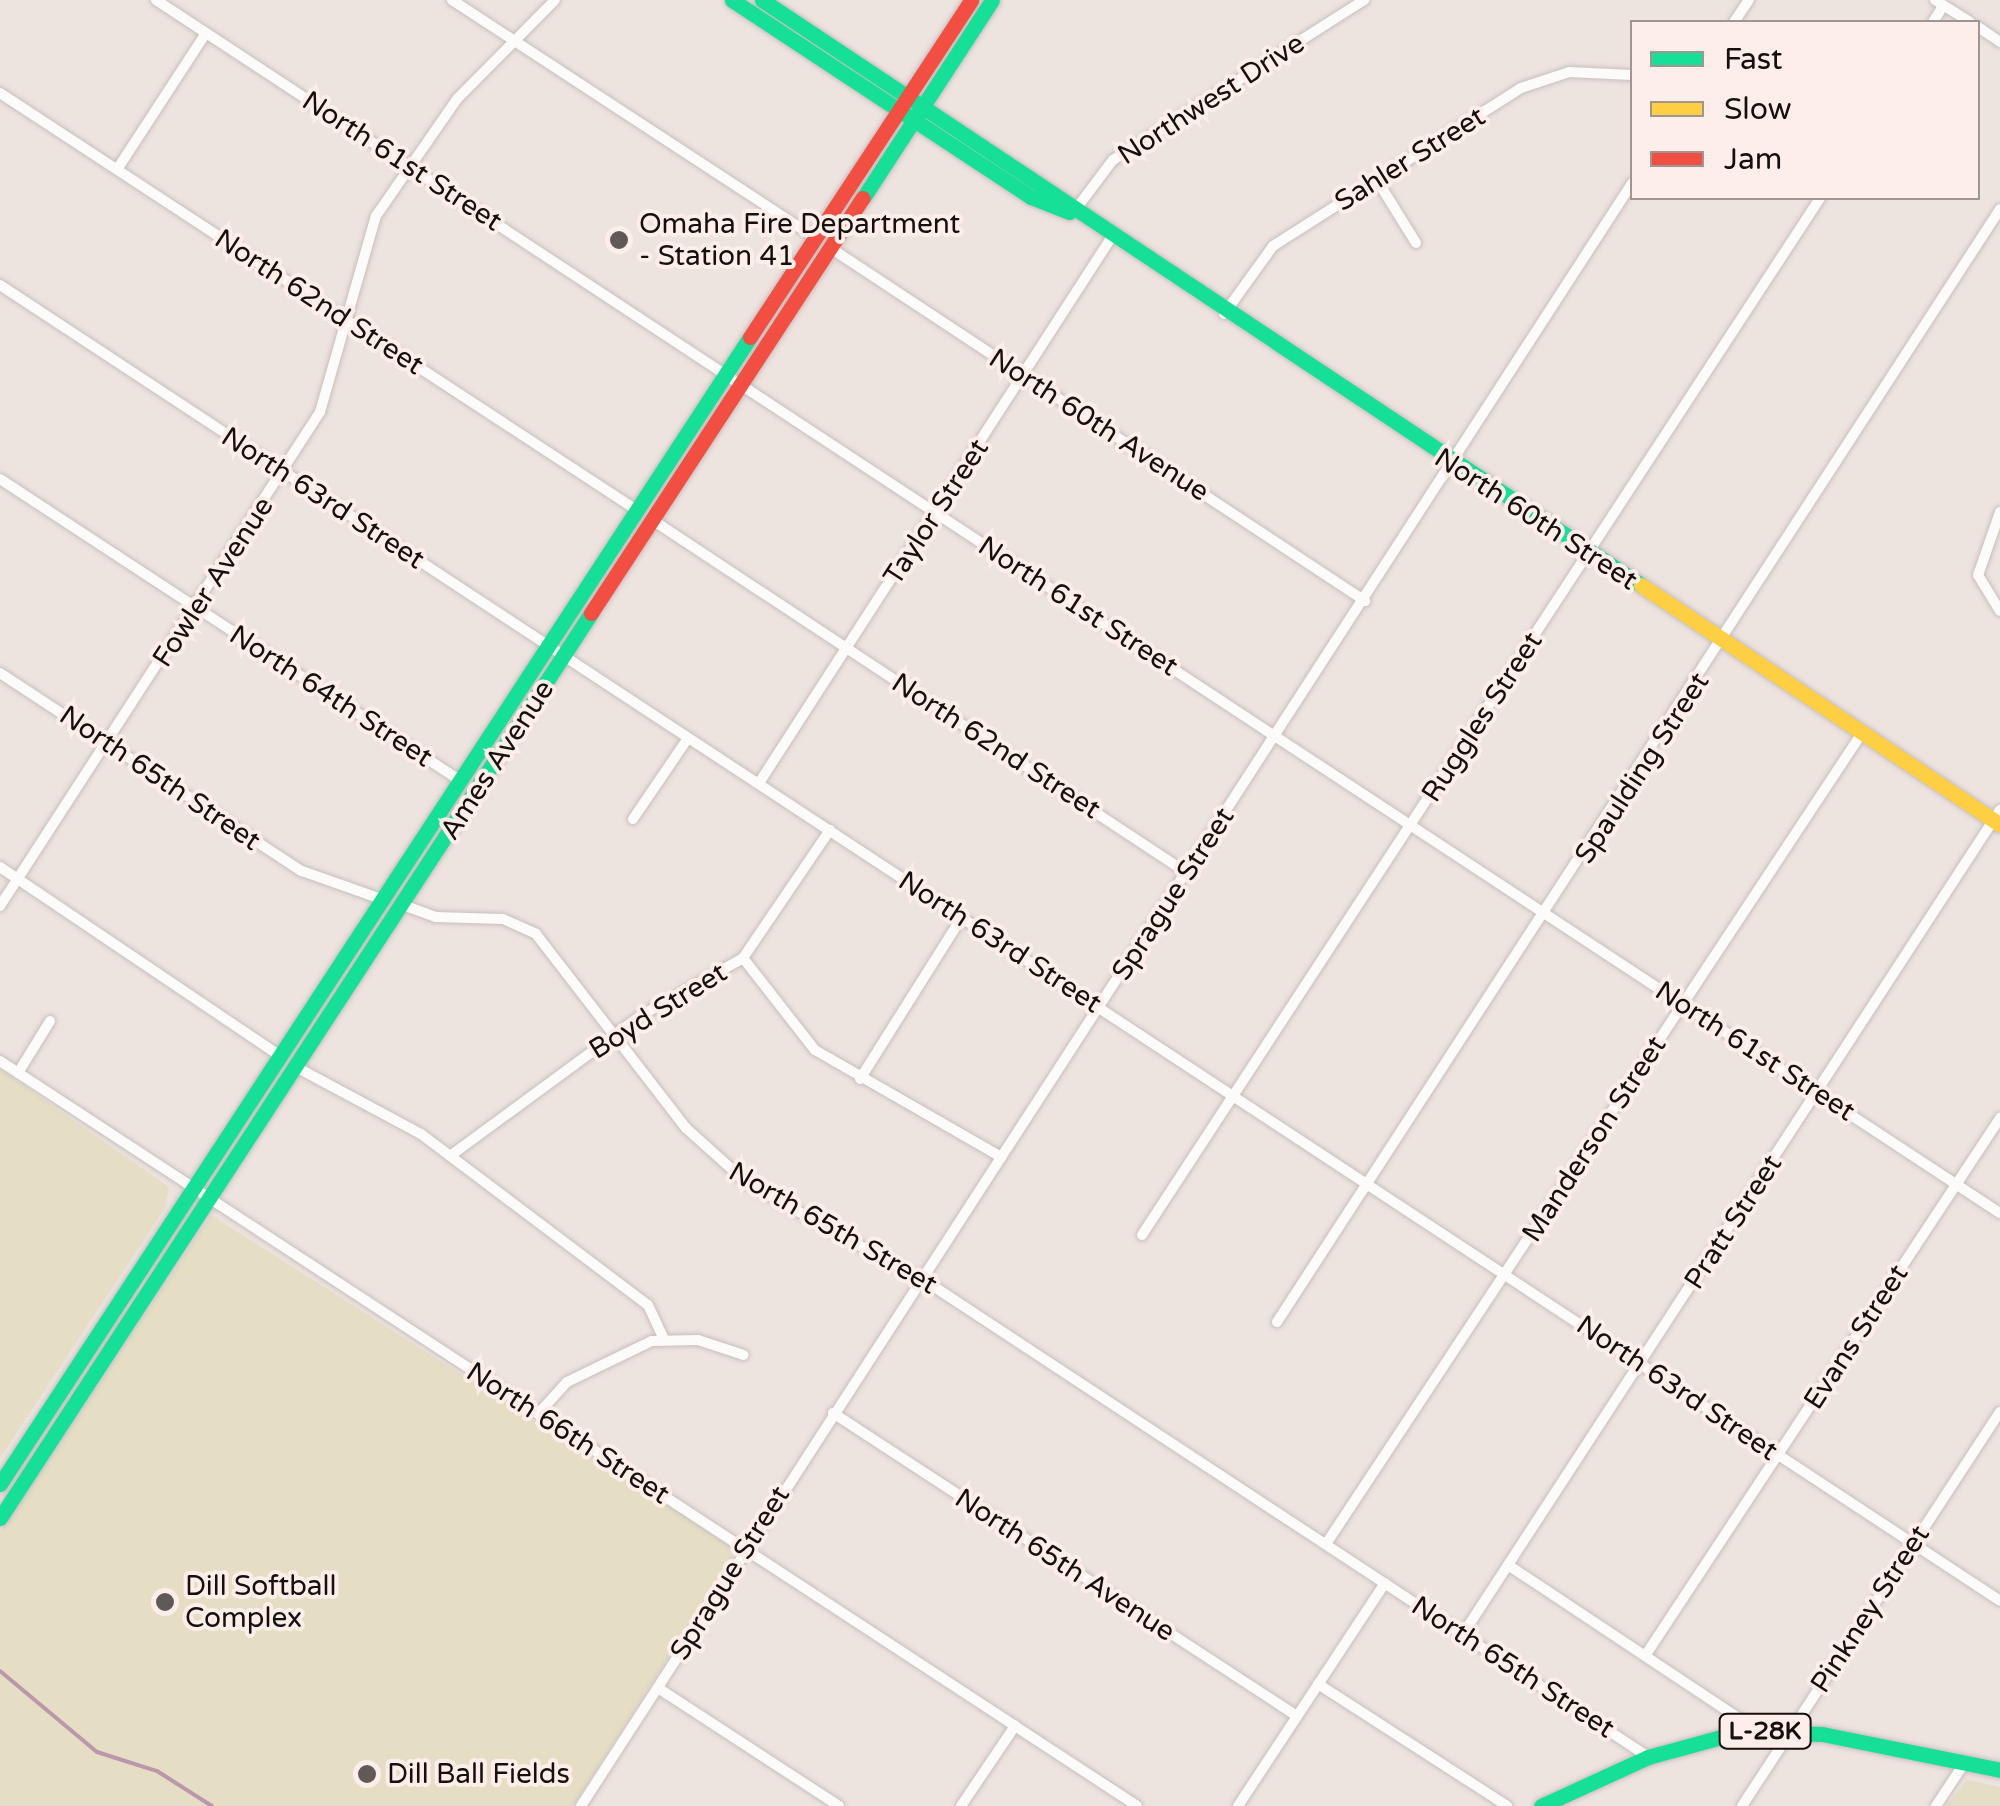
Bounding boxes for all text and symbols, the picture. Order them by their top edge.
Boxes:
legend [1630,20,1980,200]
street label: Northwest Drive [1112,26,1310,172]
text: Fast [1724,41,1783,78]
street label: North 61st Street [296,84,508,238]
text: Slow [1724,91,1792,128]
street label: Sahler Street [1329,99,1491,219]
text: Jam [1724,141,1782,178]
place label: Omaha Fire Department - Station 41 [639,207,960,273]
street label: North 62nd Street [208,222,430,382]
marker: Omaha Fire Department - Station 41 [608,229,630,251]
street label: North 60th Avenue [983,341,1215,509]
street label: North 63rd Street [215,420,431,576]
street label: Taylor Street [876,433,996,591]
street label: North 60th Street [1428,441,1644,597]
street label: Fowler Avenue [146,491,280,673]
street label: North 61st Street [972,529,1184,683]
street label: North 64th Street [223,618,439,774]
street label: Ruggles Street [1415,626,1549,808]
street label: North 62nd Street [885,666,1107,826]
street label: Spaulding Street [1568,666,1716,870]
street label: Ames Avenue [433,674,561,846]
street label: North 65th Street [53,698,267,858]
street label: Sprague Street [1105,801,1241,987]
street label: North 63rd Street [892,864,1108,1020]
street label: Boyd Street [583,955,733,1067]
street label: North 61st Street [1649,974,1861,1128]
street label: Manderson Street [1515,1030,1673,1248]
street label: Pratt Street [1677,1149,1789,1295]
street label: North 65th Street [723,1155,943,1301]
street label: Evans Street [1797,1258,1915,1416]
street label: North 63rd Street [1570,1308,1784,1468]
street label: North 66th Street [460,1355,676,1511]
street label: Sprague Street [663,1480,797,1666]
street label: North 65th Avenue [949,1481,1181,1649]
street label: Pinkney Street [1803,1519,1937,1699]
place label: Dill Softball Complex [185,1569,337,1635]
street label: North 65th Street [1405,1589,1621,1745]
marker: Dill Softball Complex [154,1591,176,1613]
road number: L-28K [1718,1711,1812,1751]
place label: Dill Ball Fields [387,1757,570,1791]
marker: Dill Ball Fields [356,1763,378,1785]

